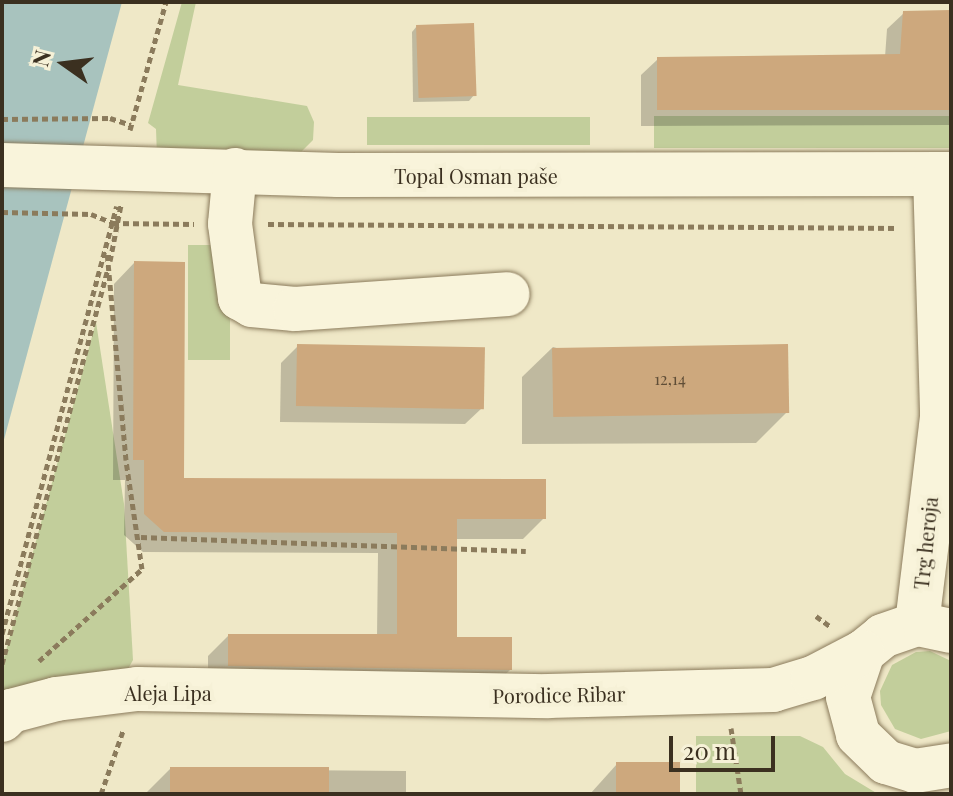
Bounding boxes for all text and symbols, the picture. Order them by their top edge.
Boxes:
north arrow [24,24,104,104]
text: N [24,47,57,70]
street label: Topal Osman paše [394,163,558,187]
house number: 12,14 [654,369,686,389]
street label: Trg heroja [908,495,942,591]
street label: Aleja Lipa [124,680,212,704]
street label: Porodice Ribar [492,681,626,707]
scale bar [673,720,779,770]
text: 20 m [683,734,736,766]

